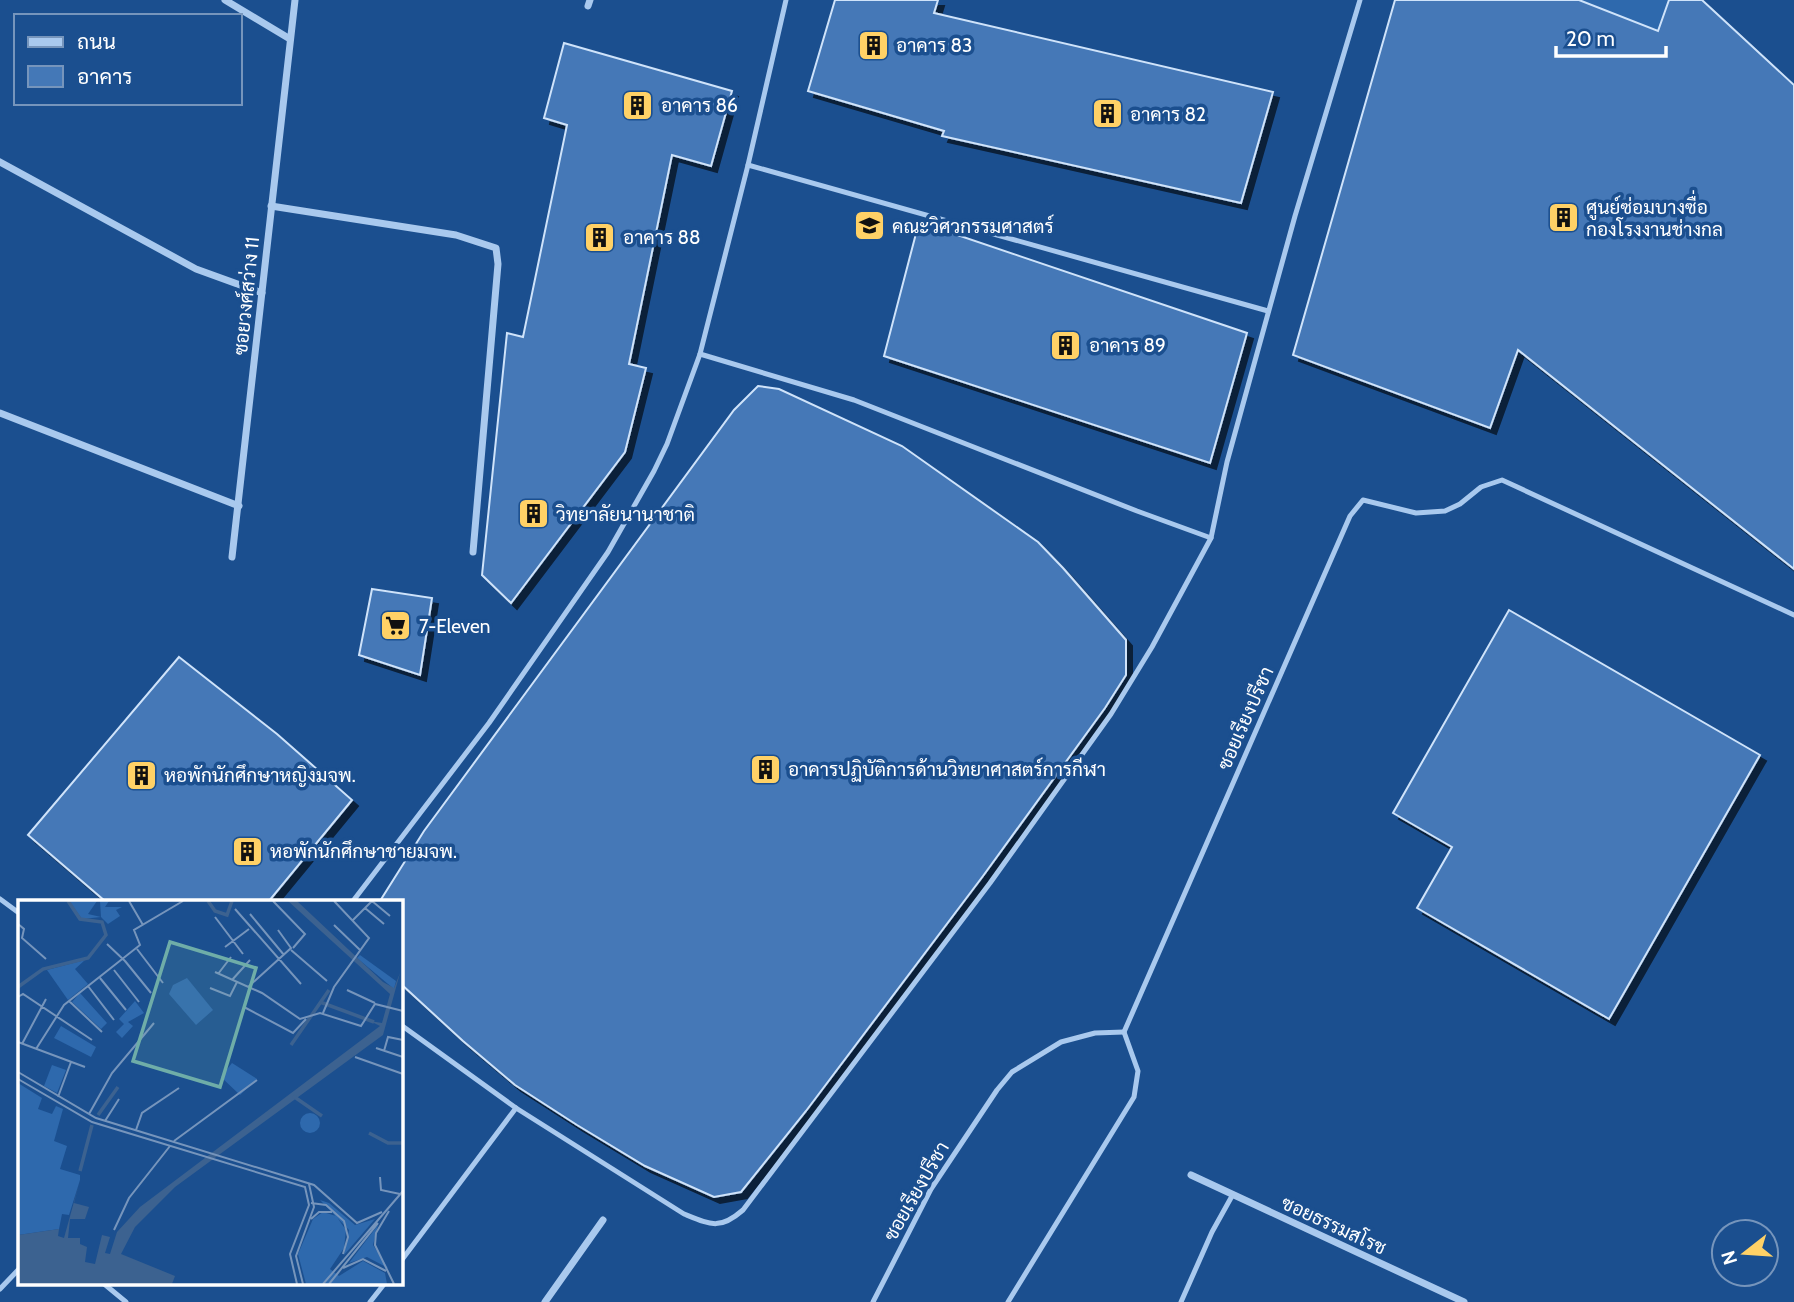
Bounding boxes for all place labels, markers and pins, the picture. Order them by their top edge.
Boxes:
building icon: อาคาร 83 [856,28,890,62]
place label: อาคาร 83 [896,34,972,57]
building icon: อาคาร 86 [621,88,655,122]
place label: อาคาร 86 [661,94,738,117]
building icon: อาคาร 82 [1090,97,1124,131]
place label: อาคาร 82 [1130,103,1206,126]
place label: ศูนย์ซ่อมบางซื่อ กองโรงงานช่างกล [1586,190,1723,241]
building icon: ศูนย์ซ่อมบางซื่อ กองโรงงานช่างกล [1546,201,1580,235]
school or university icon: คณะวิศวกรรมศาสตร์ [852,209,886,243]
place label: คณะวิศวกรรมศาสตร์ [892,214,1054,238]
building icon: อาคาร 88 [583,220,617,254]
place label: อาคาร 88 [623,226,701,249]
building icon: อาคาร 89 [1049,328,1083,362]
place label: อาคาร 89 [1089,334,1166,357]
building icon: วิทยาลัยนานาชาติ [516,497,550,531]
place label: วิทยาลัยนานาชาติ [556,503,695,526]
supermarket icon: 7-Eleven [379,609,413,643]
place label: 7-Eleven [419,615,490,638]
building icon: อาคารปฏิบัติการด้านวิทยาศาสตร์การกีฬา [748,752,782,786]
place label: อาคารปฏิบัติการด้านวิทยาศาสตร์การกีฬา [788,757,1106,782]
building icon: หอพักนักศึกษาหญิงมจพ. [124,758,158,792]
place label: หอพักนักศึกษาหญิงมจพ. [164,764,356,787]
building icon: หอพักนักศึกษาชายมจพ. [230,834,264,868]
place label: หอพักนักศึกษาชายมจพ. [270,840,457,863]

